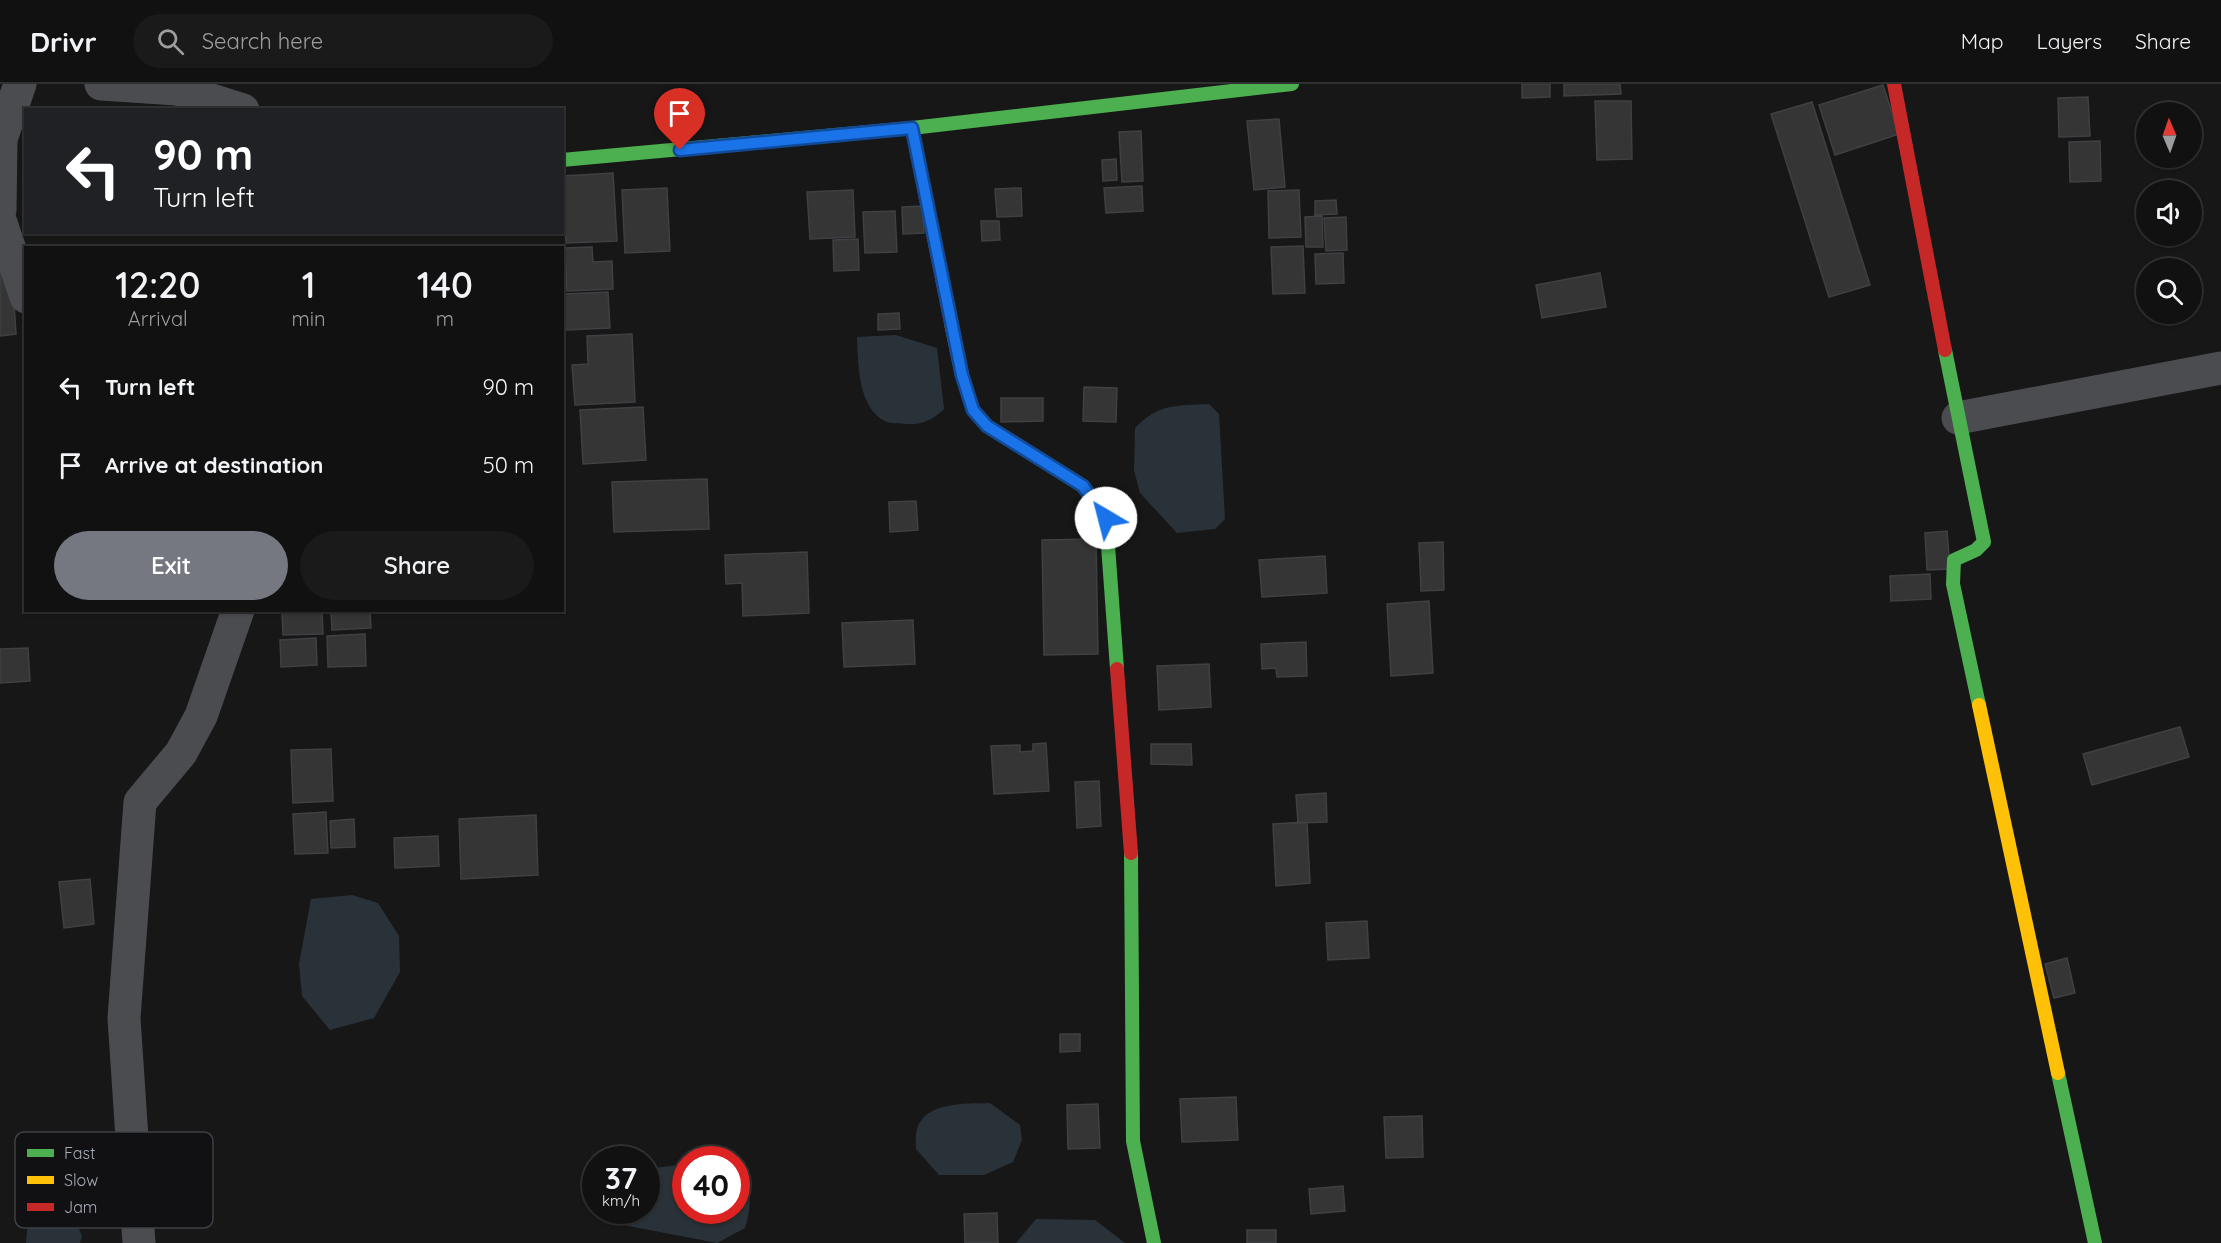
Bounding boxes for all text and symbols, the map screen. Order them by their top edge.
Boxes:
search box [133,14,553,68]
text: Drivr [30,24,97,59]
icon: search [154,25,187,58]
text: Search here [202,27,323,55]
text: Map [1961,28,2004,54]
text: Layers [2037,28,2102,54]
text: Share [2135,28,2191,54]
pin [654,88,705,150]
icon: arrive [663,97,696,130]
north arrow [2136,102,2202,168]
map controls [2136,102,2202,324]
text: 90 m [153,128,253,181]
icon: left [54,132,132,210]
text: Turn left [153,180,255,214]
button: sound [2136,180,2202,246]
button: search [2136,258,2202,324]
text: 12:20 [115,262,200,307]
text: 1 [302,262,315,307]
text: 140 [417,262,473,307]
text: Arrival [128,306,188,331]
text: min [292,306,326,331]
text: m [436,306,454,331]
icon: left [54,371,87,404]
text: Turn left [105,373,195,401]
text: 90 m [483,373,534,401]
icon: arrive [54,449,87,482]
text: Arrive at destination [105,451,323,479]
text: 50 m [483,451,534,479]
position arrow [1074,486,1138,550]
button: Exit [54,531,288,600]
button: Share [300,531,534,600]
legend [15,1132,213,1228]
text: Fast [64,1143,95,1163]
speed limit sign: 40 [672,1146,750,1224]
text: 37 [605,1159,637,1197]
text: Slow [64,1170,98,1190]
text: km/h [602,1191,640,1210]
text: Jam [64,1197,97,1217]

